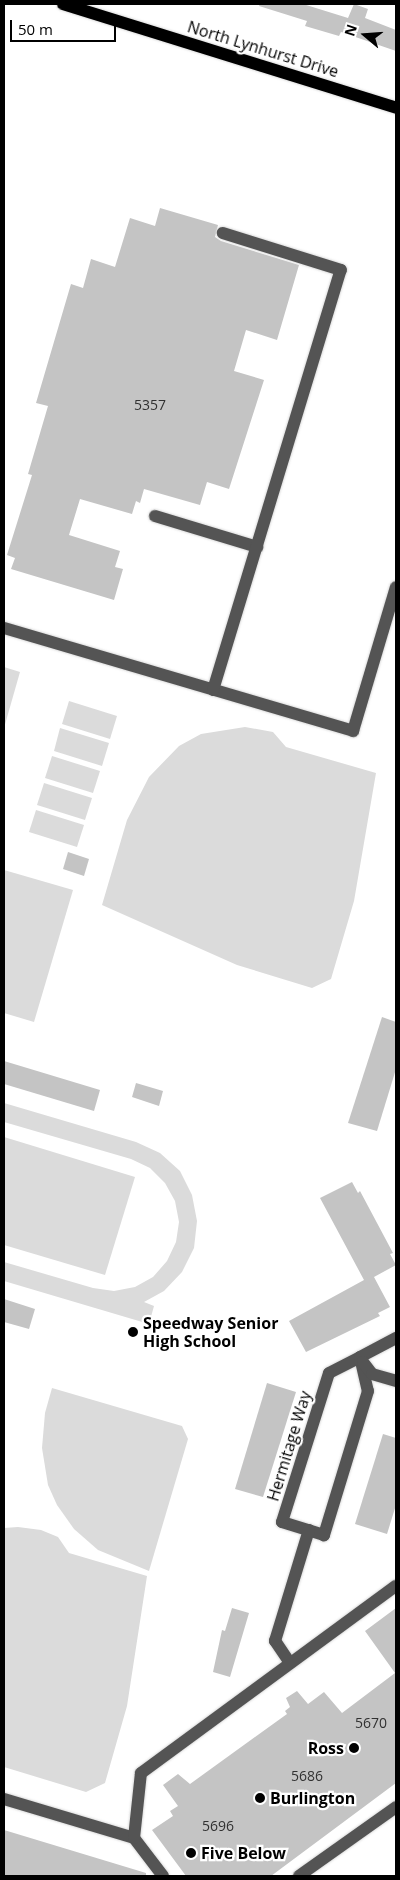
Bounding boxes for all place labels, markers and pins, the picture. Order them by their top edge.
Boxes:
place label: Speedway Senior High School [143,1313,278,1351]
marker: Speedway Senior High School [127,1326,139,1338]
place label: Ross [308,1738,344,1758]
marker: Ross [348,1742,360,1754]
place label: Burlington [270,1788,355,1808]
marker: Burlington [254,1792,266,1804]
place label: Five Below [201,1843,286,1863]
marker: Five Below [185,1847,197,1859]

